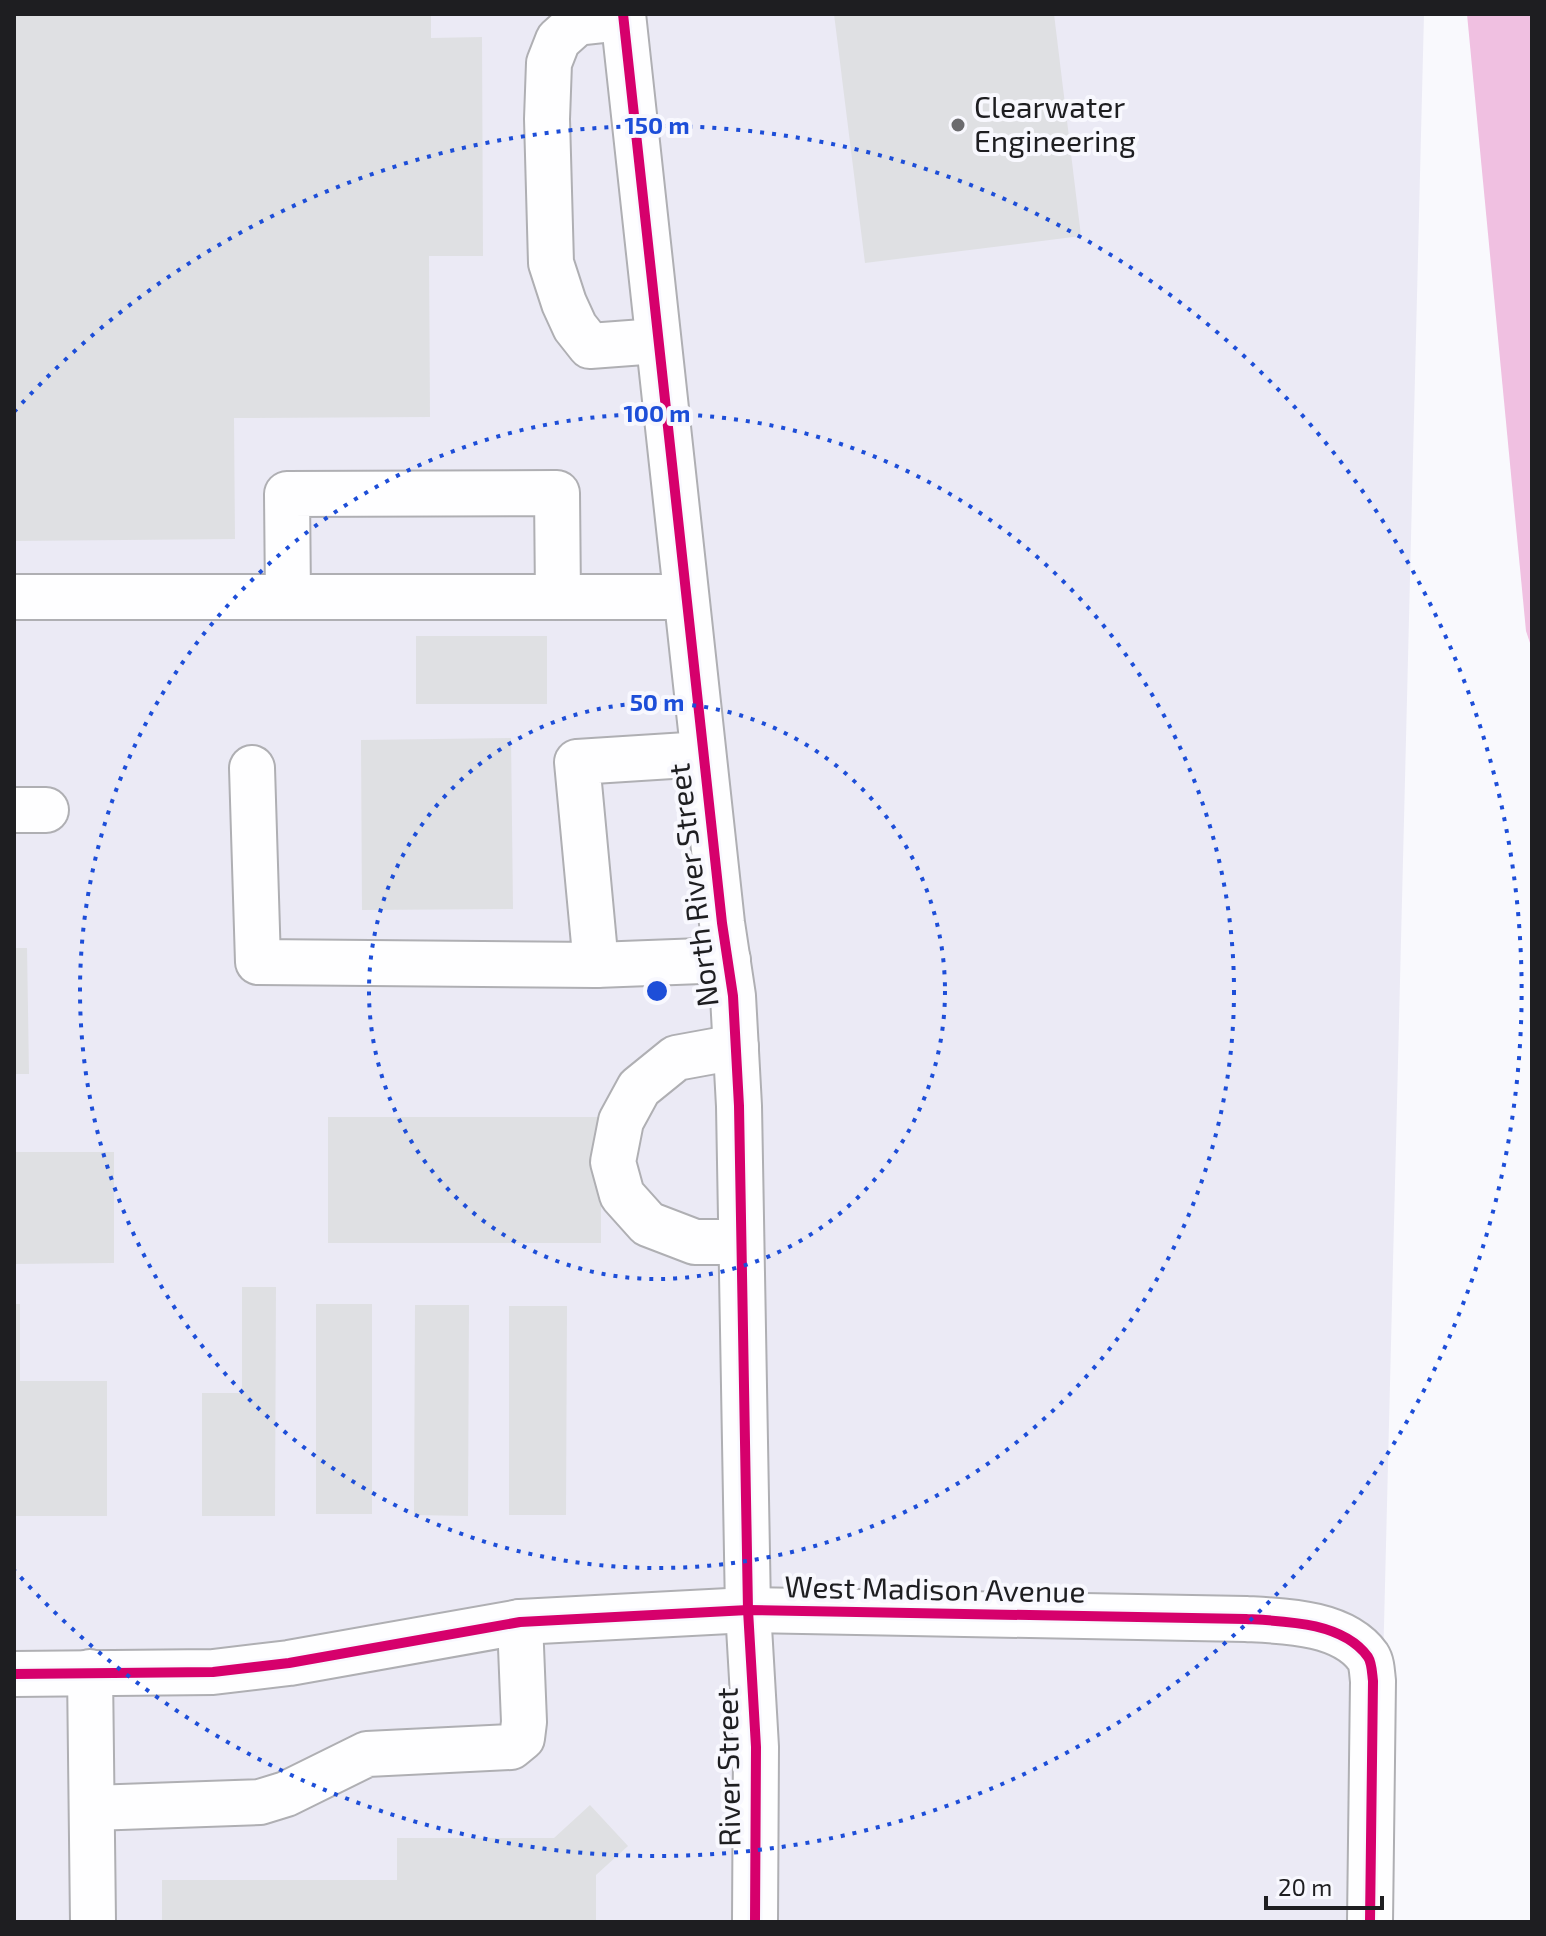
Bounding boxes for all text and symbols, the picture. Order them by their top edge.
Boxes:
place label: Clearwater Engineering [974,88,1136,158]
text: 150 m [624,110,690,139]
marker: Clearwater Engineering [949,116,967,134]
text: 100 m [624,398,690,427]
text: 50 m [630,687,684,716]
street label: North River Street [659,761,725,1009]
centre of rings [643,977,671,1005]
street label: West Madison Avenue [784,1567,1086,1609]
street label: River Street [708,1687,746,1847]
scale bar [1266,1860,1382,1910]
text: 20 m [1278,1872,1332,1901]

